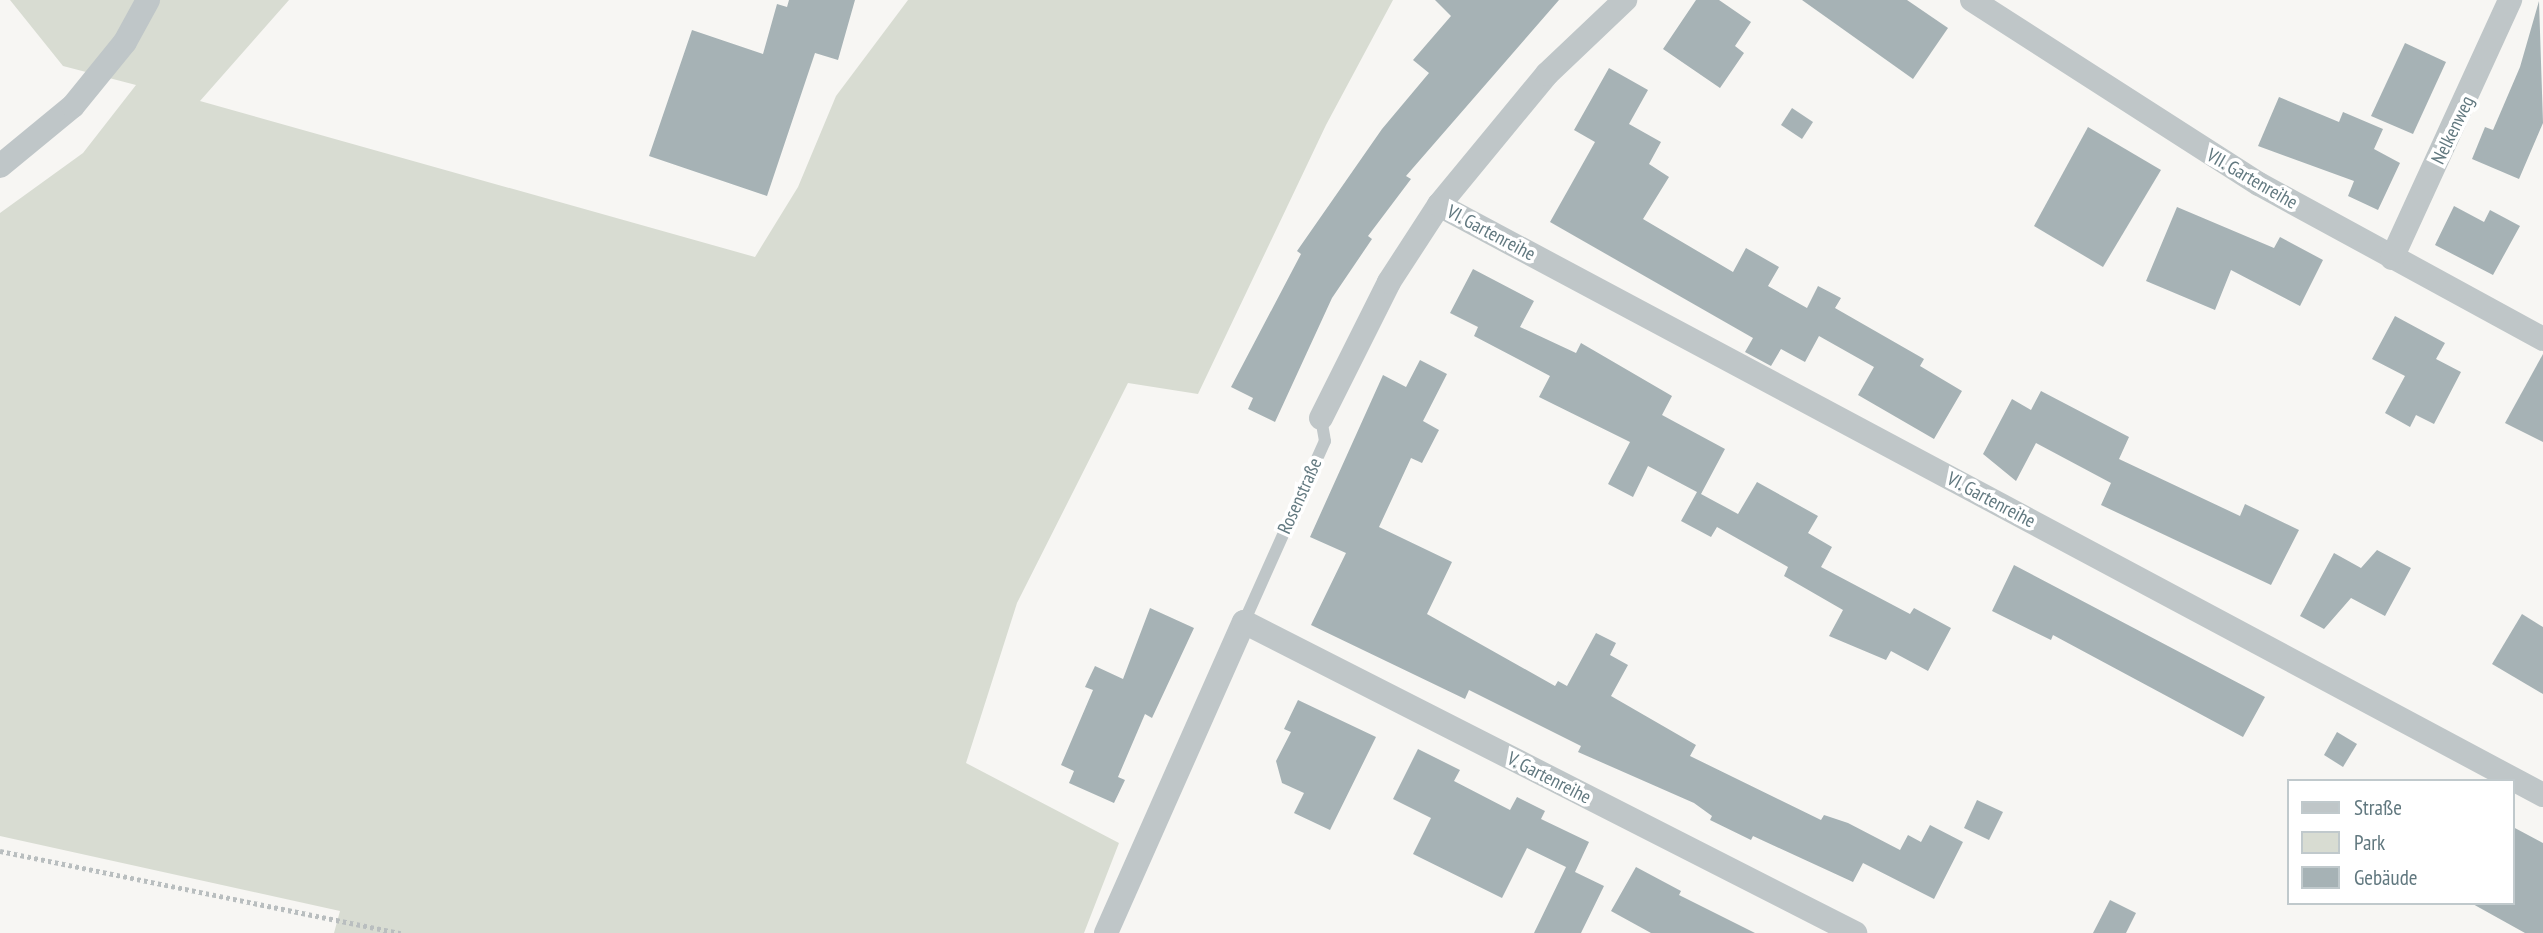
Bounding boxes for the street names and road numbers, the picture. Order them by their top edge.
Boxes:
street label: Nelkenweg [2427,92,2479,168]
street label: VII. Gartenreihe [2202,144,2302,214]
street label: VI. Gartenreihe [1442,200,1540,266]
street label: Rosenstraße [1273,454,1327,538]
street label: VI. Gartenreihe [1942,467,2040,533]
street label: V. Gartenreihe [1503,747,1595,809]

